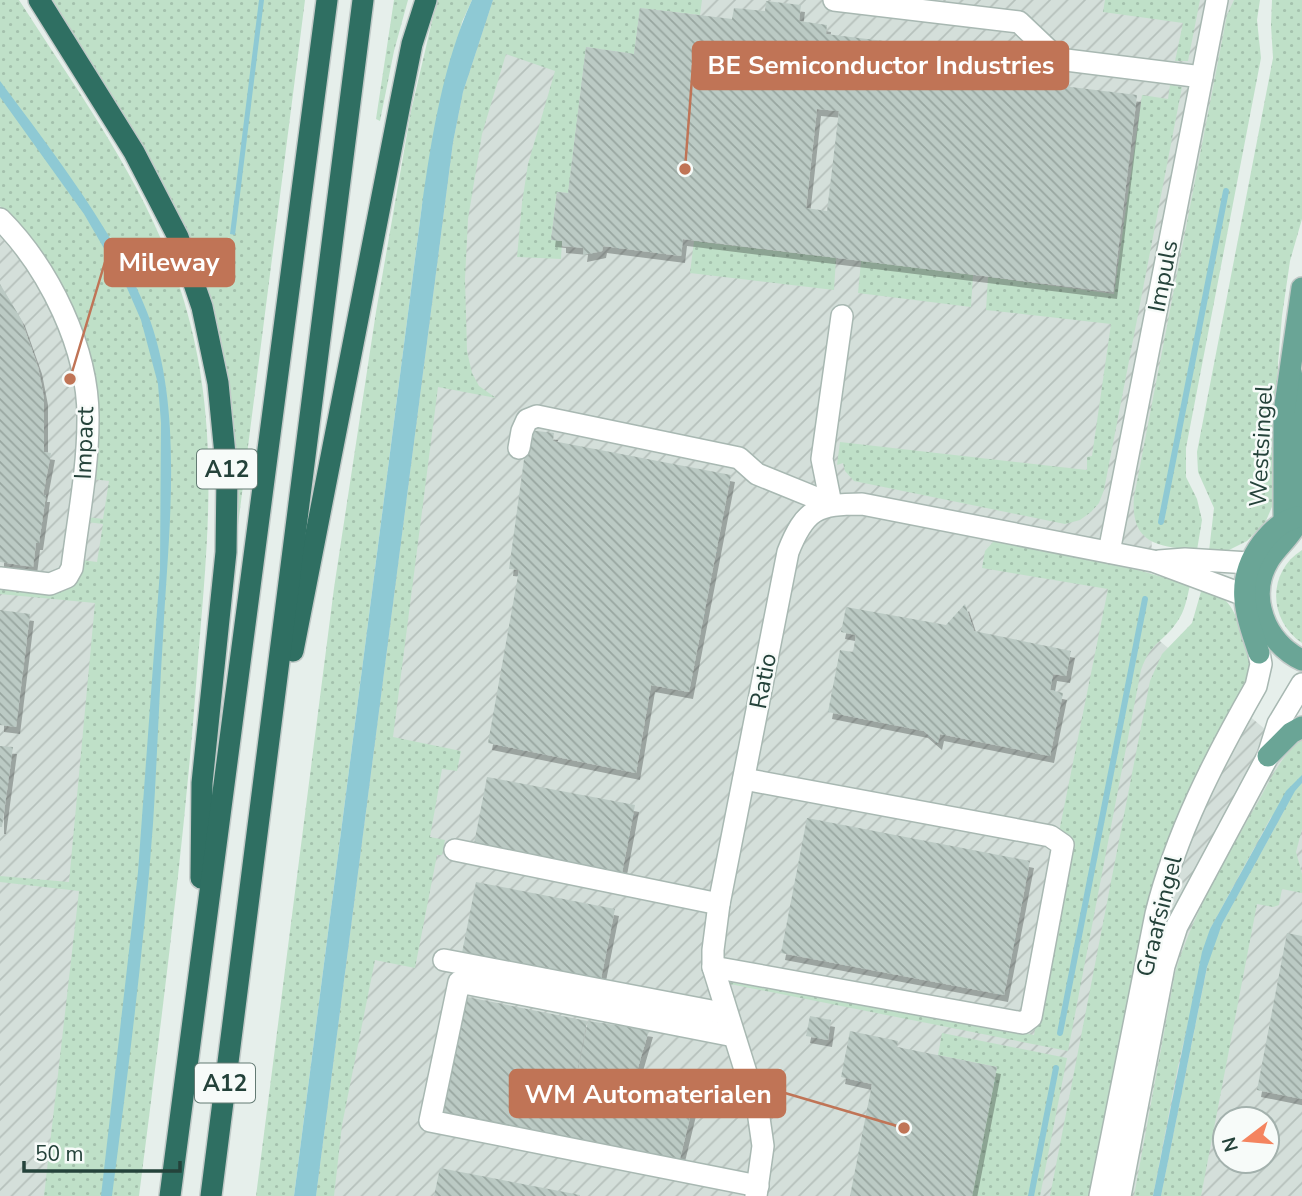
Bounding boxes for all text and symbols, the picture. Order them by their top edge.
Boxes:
callout: BE Semiconductor Industries [693,42,1068,89]
text: BE Semiconductor Industries [708,48,1054,83]
street label: Impuls [1140,237,1186,315]
callout: Mileway [105,239,234,286]
text: Mileway [119,245,220,280]
street label: Westsingel [1242,384,1280,508]
street label: Impact [67,405,101,480]
road number: A12 [197,449,257,489]
street label: Ratio [742,650,784,712]
street label: Graafsingel [1128,852,1190,980]
road number: A12 [195,1064,255,1102]
callout: WM Automaterialen [510,1070,785,1117]
text: WM Automaterialen [524,1077,772,1112]
north arrow [1211,1105,1281,1175]
scale bar [24,1130,180,1174]
text: N [1216,1134,1245,1155]
text: 50 m [35,1140,84,1168]

